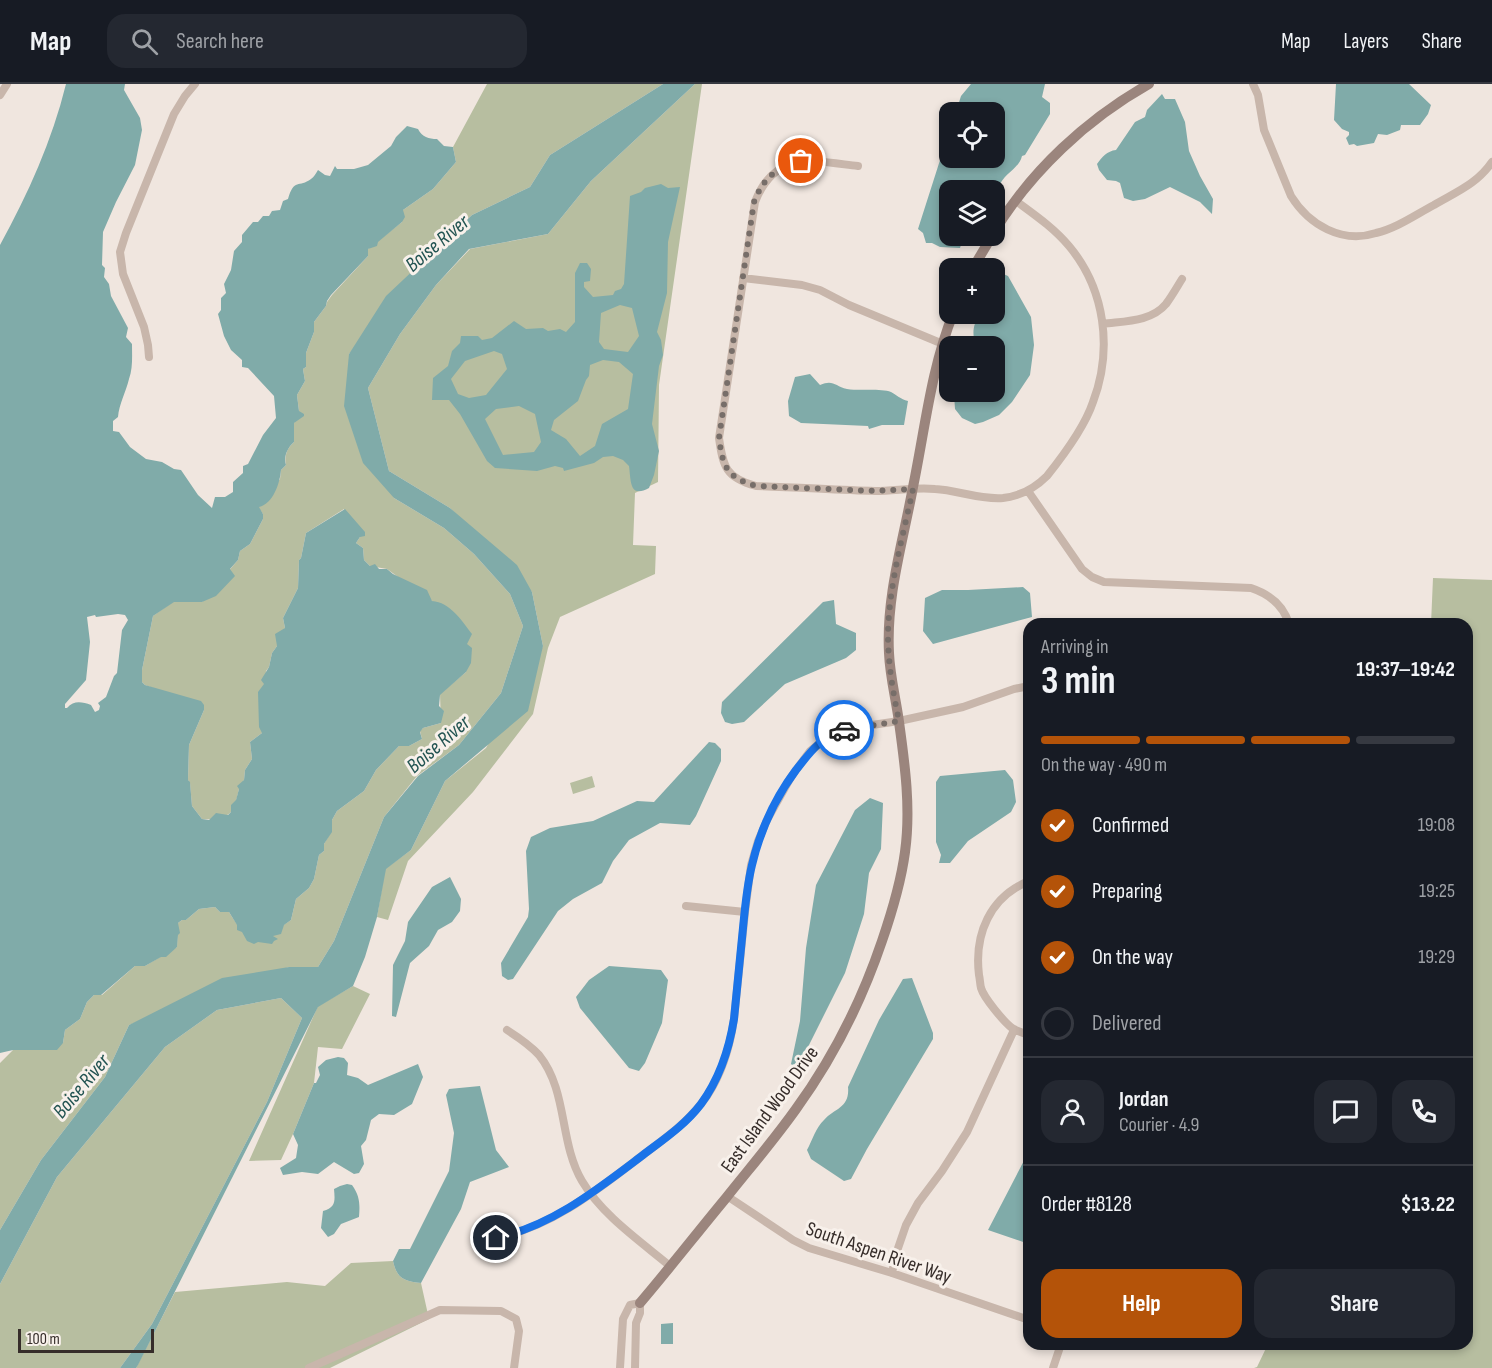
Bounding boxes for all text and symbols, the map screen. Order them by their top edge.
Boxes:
search box [107,14,527,68]
text: Map [30,25,71,58]
icon: search [128,25,161,58]
text: Search here [176,28,264,55]
text: Map [1281,29,1310,54]
text: Layers [1343,29,1389,54]
text: Share [1422,29,1462,54]
map controls [939,102,1005,402]
button: locate [939,102,1005,168]
pin [775,135,826,186]
icon: bag [784,144,817,177]
button: layers [939,180,1005,246]
water label: Boise River [400,209,475,277]
button: + [939,258,1005,324]
button: − [939,336,1005,402]
text: Arriving in [1041,635,1109,659]
text: 19:37–19:42 [1356,656,1455,683]
text: 3 min [1041,658,1116,705]
courier [814,700,874,760]
water label: Boise River [402,709,476,779]
icon: car [828,714,861,747]
text: On the way · 490 m [1041,753,1167,777]
icon: check [1041,809,1074,842]
text: Confirmed [1092,812,1169,839]
text: 19:08 [1418,813,1455,837]
icon: check [1041,875,1074,908]
text: Preparing [1092,878,1162,905]
text: 19:25 [1419,879,1455,903]
icon: check [1041,941,1074,974]
text: On the way [1092,944,1173,971]
text: 19:29 [1418,945,1455,969]
text: Delivered [1092,1010,1161,1037]
street label: East Island Wood Drive [716,1042,824,1178]
water label: Boise River [48,1049,116,1123]
button: person [1041,1080,1104,1143]
button: chat [1314,1080,1377,1143]
button: phone [1392,1080,1455,1143]
text: Jordan [1119,1086,1168,1113]
text: Courier · 4.9 [1119,1113,1199,1137]
text: Order #8128 [1041,1191,1132,1218]
text: $13.22 [1401,1191,1455,1218]
pin [470,1212,521,1263]
street label: South Aspen River Way [803,1217,955,1289]
icon: home [479,1221,512,1254]
button: Help [1041,1269,1242,1338]
button: Share [1254,1269,1455,1338]
scale bar [18,1326,154,1354]
text: 100 m [27,1330,60,1349]

